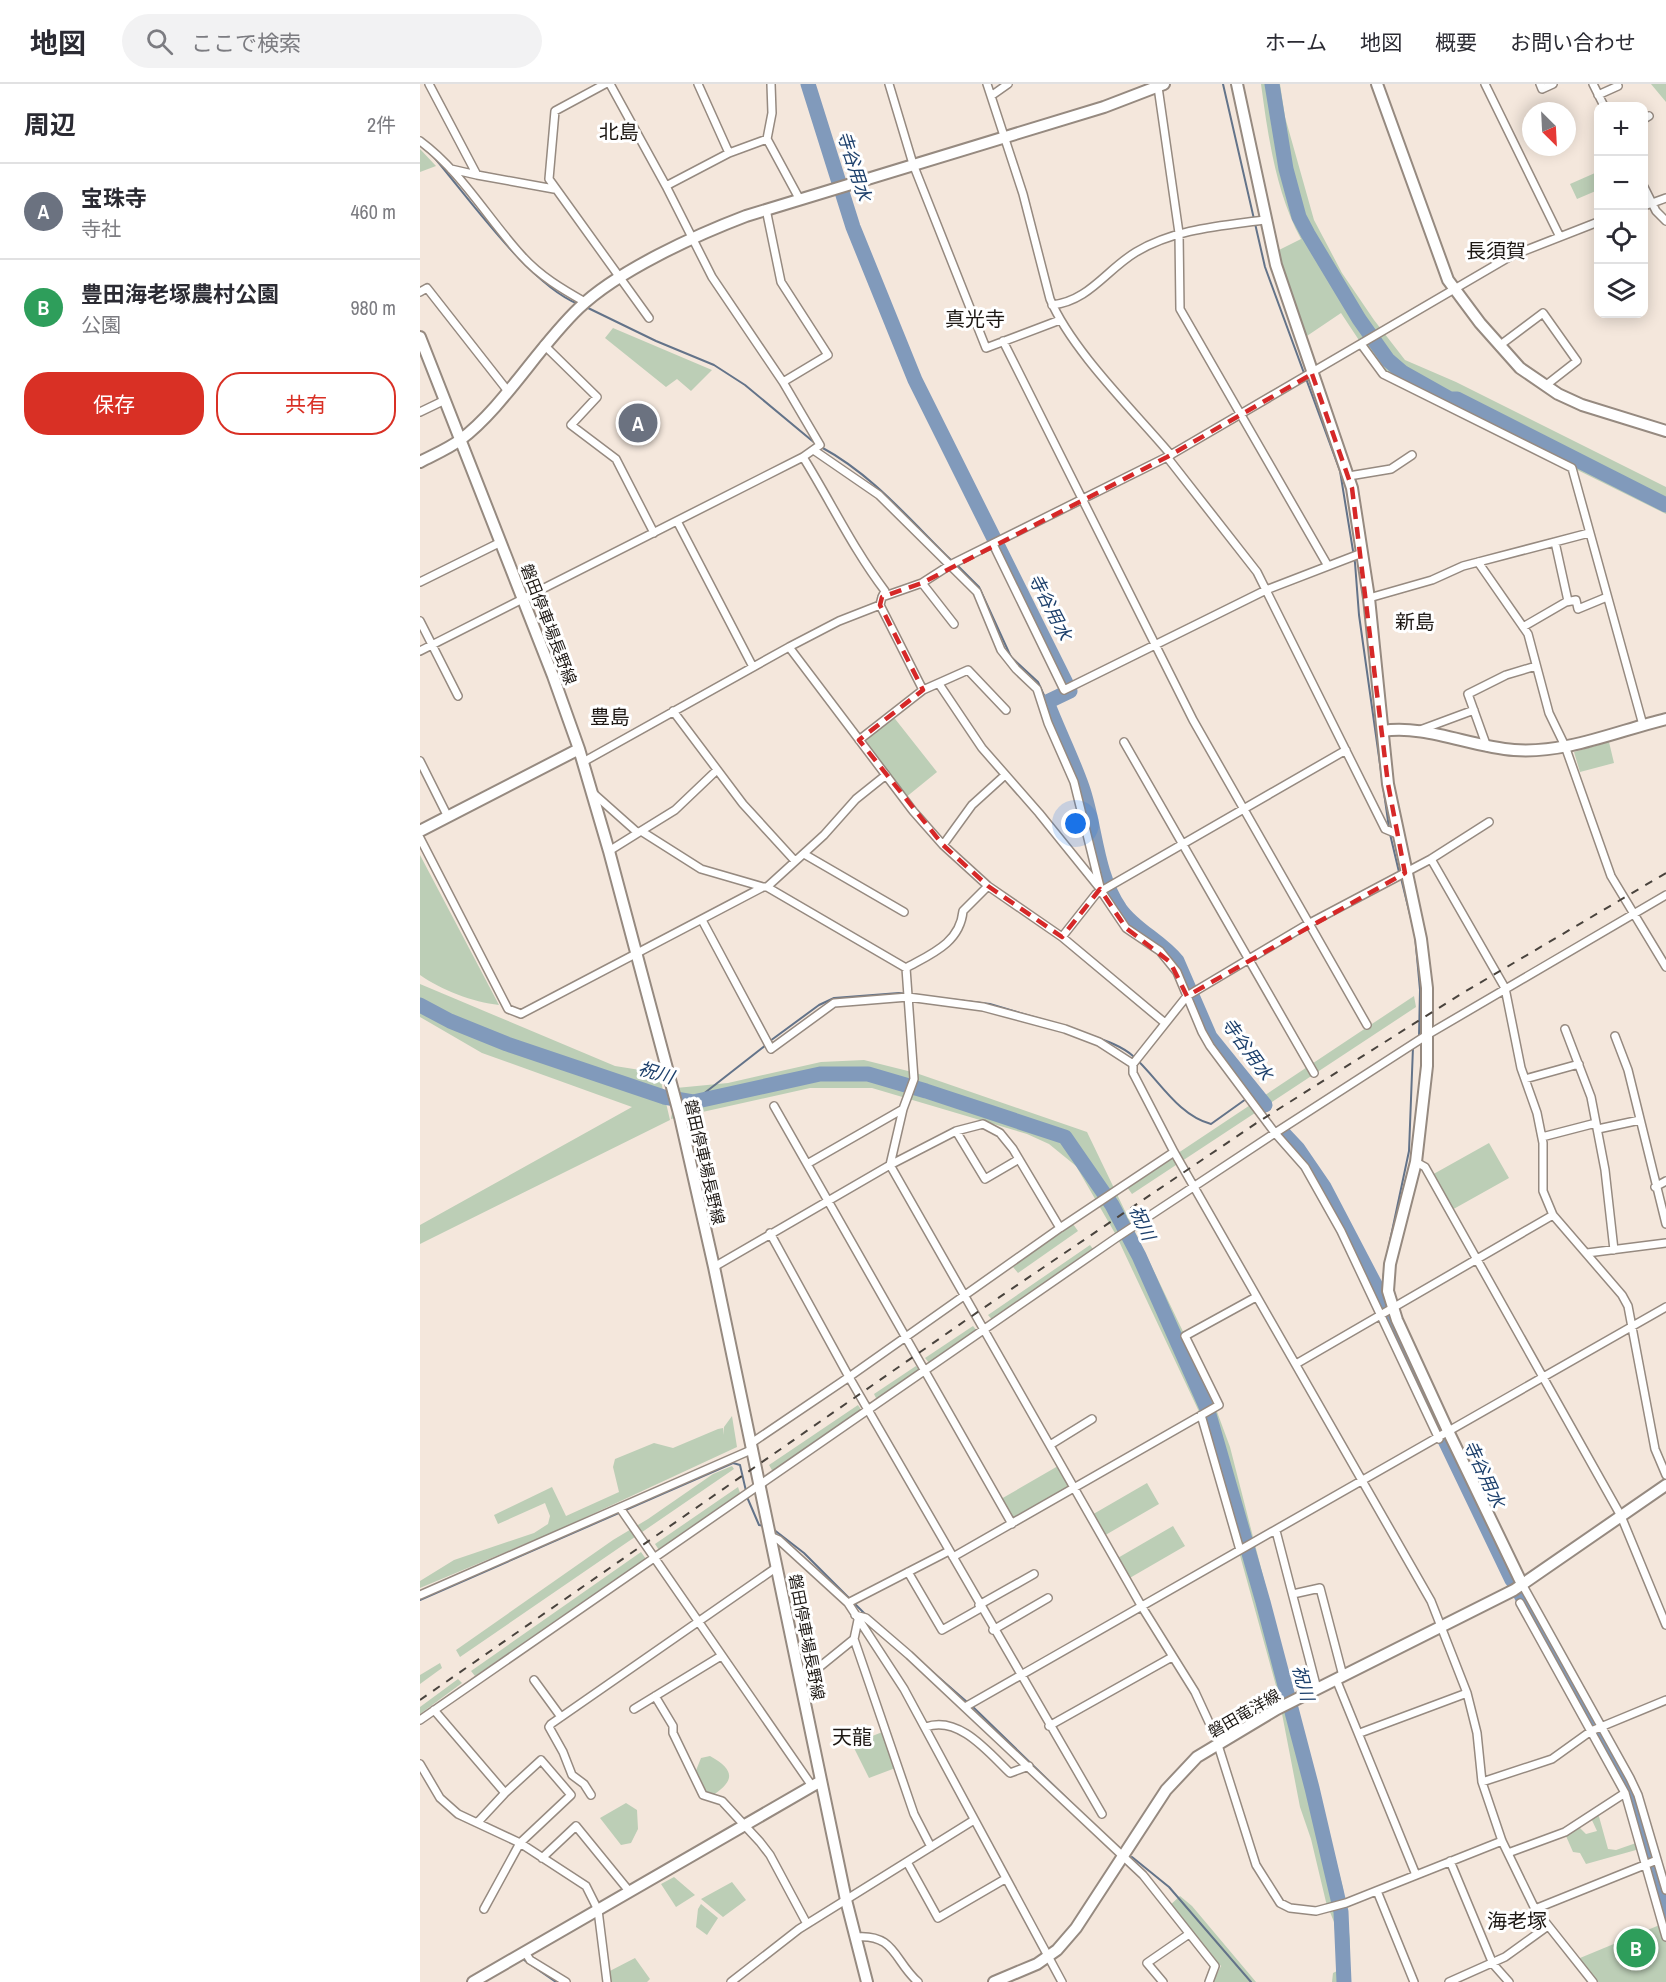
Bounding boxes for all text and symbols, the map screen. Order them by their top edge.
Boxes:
search box [122,14,542,68]
text: 地図 [30,24,86,62]
icon: search [143,25,176,58]
text: ここで検索 [191,28,301,58]
text: ホーム [1265,28,1327,57]
text: 地図 [1360,28,1402,57]
text: 概要 [1435,28,1477,57]
text: お問い合わせ [1510,28,1636,57]
north arrow [1522,102,1576,156]
map controls [1594,102,1648,318]
button: + [1594,102,1648,156]
text: 周辺 [24,107,76,142]
text: 2件 [367,111,396,138]
district label: 北島 [599,118,639,145]
water label: 寺谷用水 [831,128,878,206]
button: − [1594,156,1648,210]
text: 宝珠寺 [81,183,147,213]
text: A [38,198,49,225]
text: 460 m [350,198,396,225]
button: locate [1594,210,1648,264]
text: 寺社 [81,215,121,242]
district label: 長須賀 [1466,237,1526,264]
button: layers [1594,264,1648,318]
text: 豊田海老塚農村公園 [81,279,279,309]
text: B [38,294,49,321]
text: 980 m [350,294,396,321]
district label: 真光寺 [945,305,1005,332]
text: 公園 [81,311,121,338]
button: 保存 [24,372,204,435]
button: 共有 [216,372,396,435]
pin: A [618,400,658,446]
street label: 磐田停車場長野線 [516,560,582,688]
water label: 寺谷用水 [1023,569,1079,646]
district label: 新島 [1395,608,1435,635]
district label: 豊島 [590,703,630,730]
your location [1061,809,1090,838]
water label: 寺谷用水 [1216,1012,1280,1087]
water label: 祝川 [635,1056,679,1090]
street label: 磐田停車場長野線 [680,1097,730,1227]
water label: 祝川 [1124,1201,1162,1246]
water label: 寺谷用水 [1458,1436,1512,1514]
street label: 磐田停車場長野線 [784,1572,830,1702]
water label: 祝川 [1287,1662,1321,1705]
street label: 磐田竜洋線 [1204,1683,1284,1743]
district label: 天龍 [832,1723,872,1750]
district label: 海老塚 [1487,1907,1547,1934]
pin: B [1616,1926,1656,1970]

